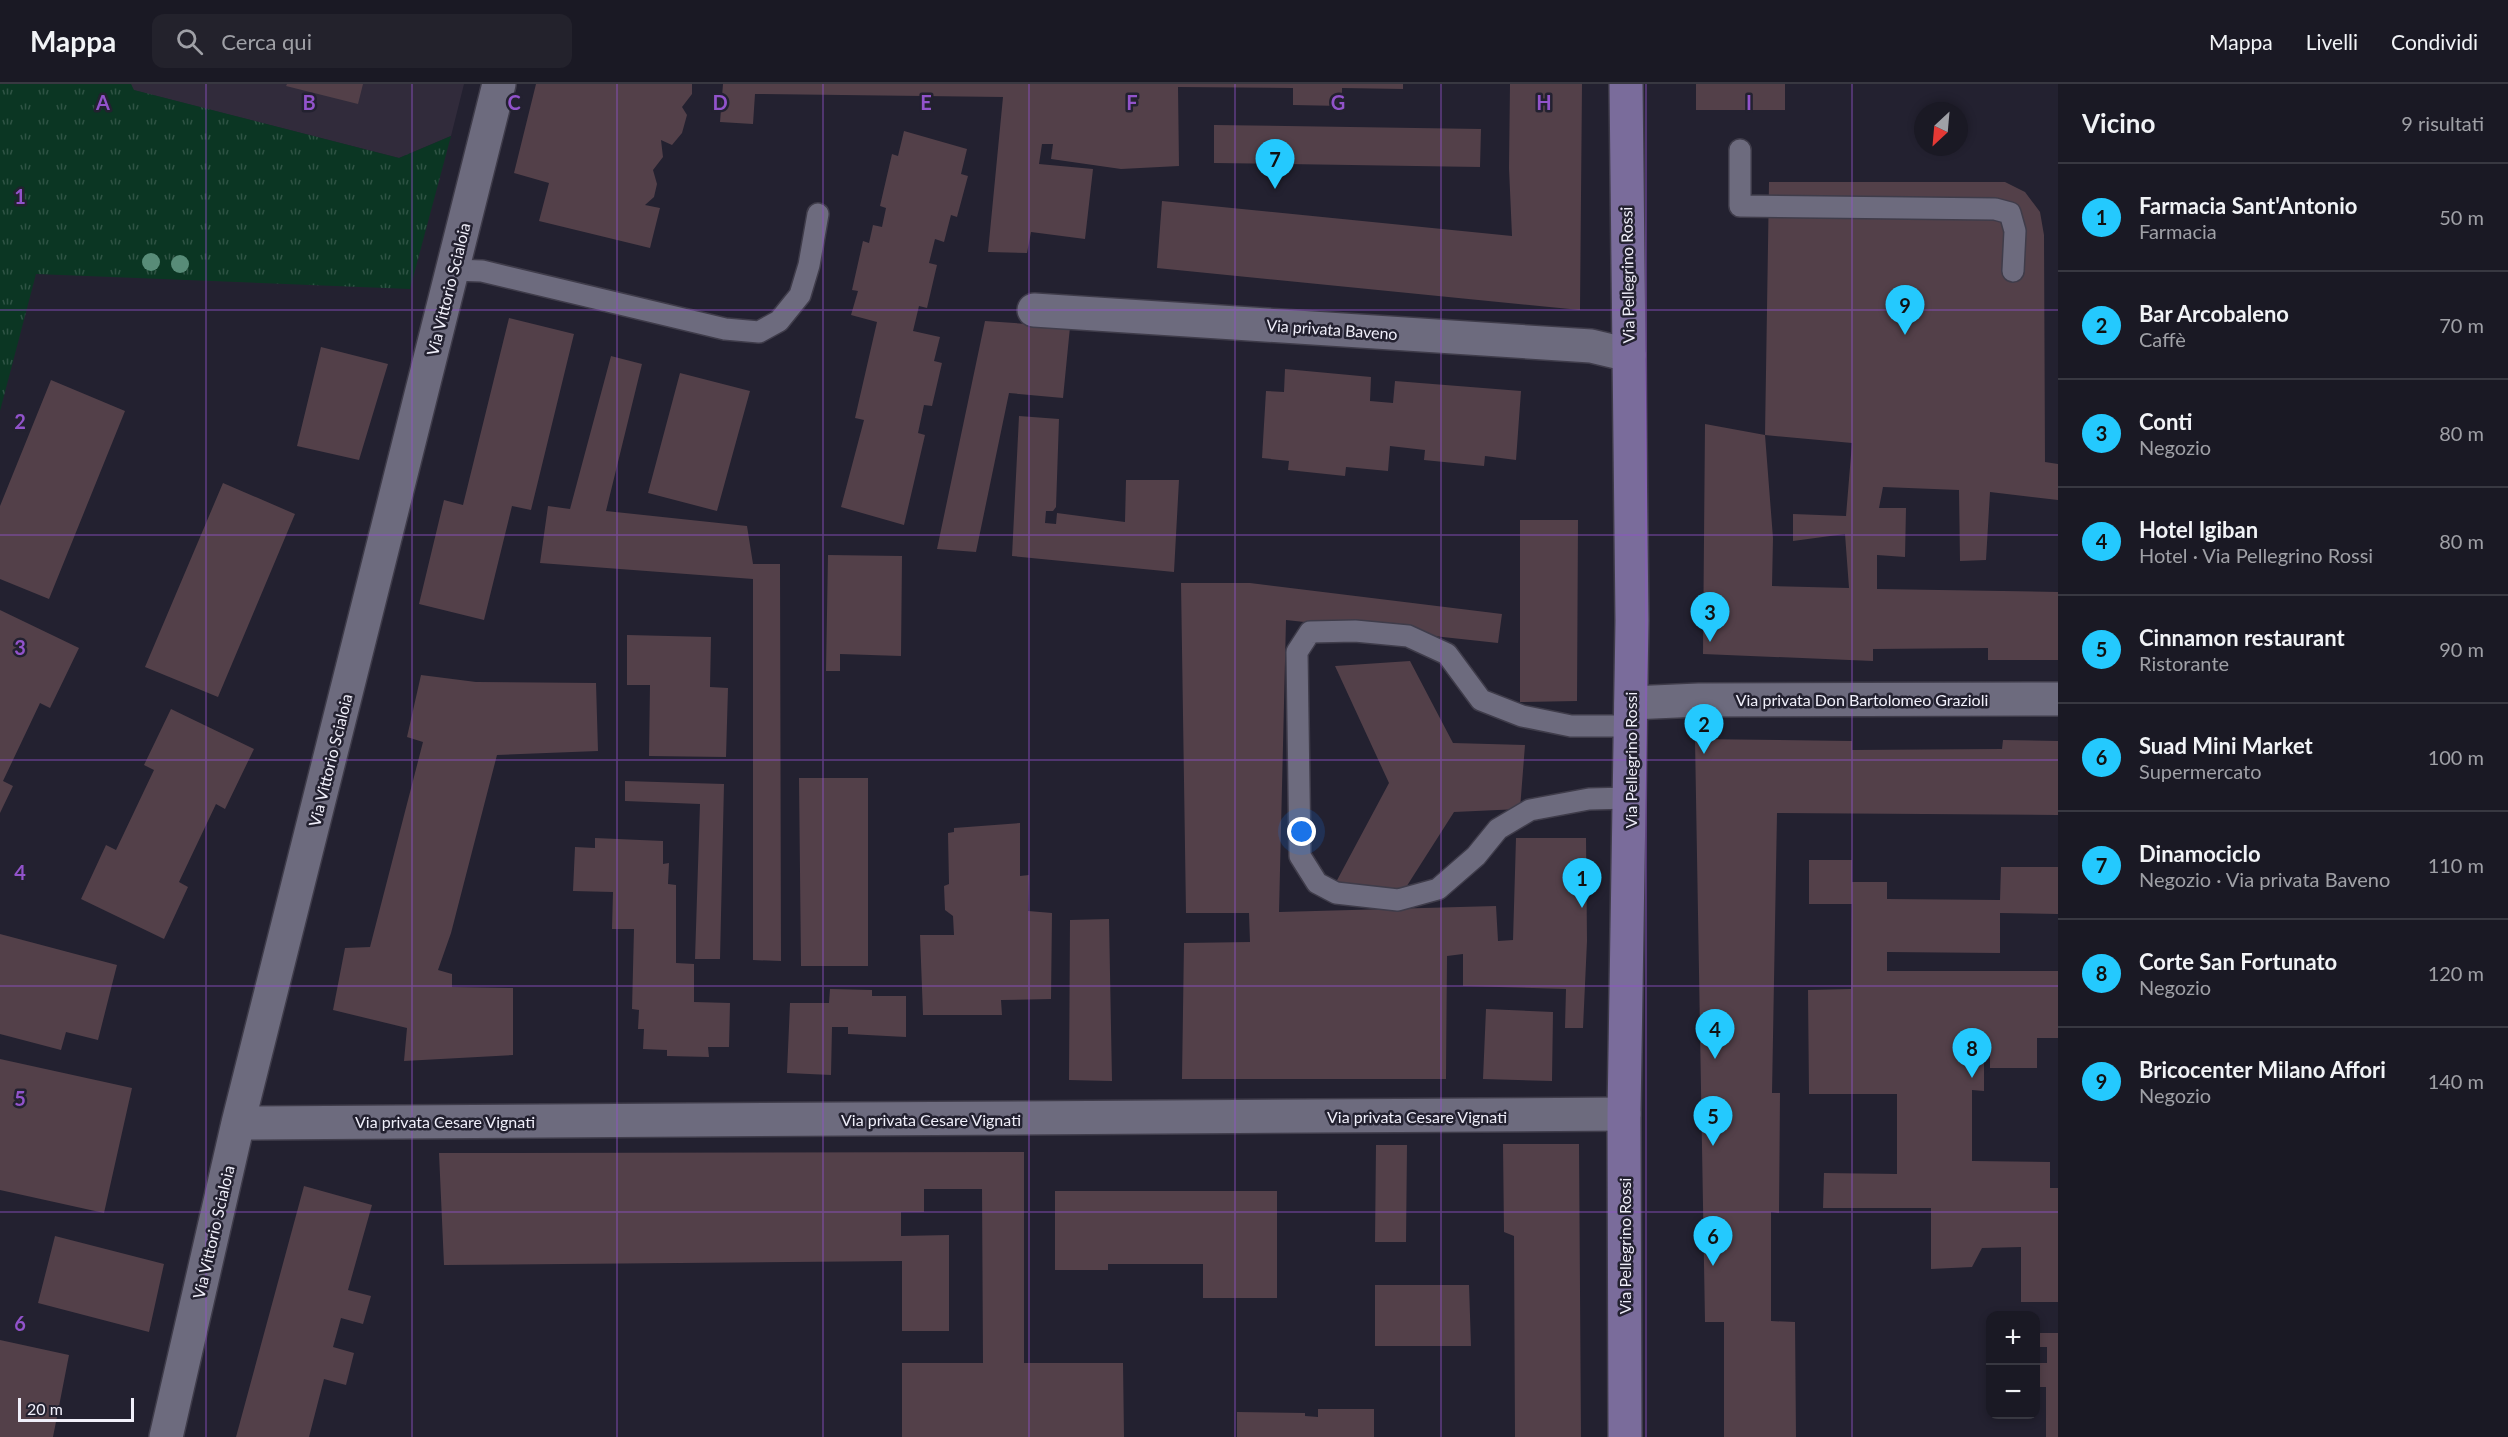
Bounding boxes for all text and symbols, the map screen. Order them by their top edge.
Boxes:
search box [152,14,572,68]
text: Mappa [30,24,116,58]
icon: search [173,25,206,58]
text: Cerca qui [221,28,312,55]
text: Mappa [2209,29,2273,54]
text: Livelli [2306,29,2358,54]
text: Condividi [2391,29,2478,54]
text: A [95,90,110,114]
text: B [302,90,316,114]
text: C [507,90,521,114]
text: D [712,90,728,114]
text: E [920,90,932,114]
text: F [1126,90,1138,114]
text: G [1331,90,1345,114]
text: H [1536,90,1552,114]
text: I [1746,90,1752,114]
north arrow [1914,102,1968,156]
text: Vicino [2082,107,2155,139]
text: 9 risultati [2401,111,2484,135]
pin: 7 [1256,140,1294,189]
text: 1 [14,184,26,208]
text: Farmacia Sant'Antonio [2139,192,2357,219]
text: 1 [2096,205,2107,229]
text: 50 m [2439,205,2484,229]
street label: Via Pellegrino Rossi [1616,206,1638,344]
text: Farmacia [2139,219,2217,243]
street label: Via Vittorio Scialoia [422,221,474,357]
pin: 9 [1886,286,1924,335]
text: Bar Arcobaleno [2139,300,2289,327]
text: 2 [2096,313,2107,337]
text: 70 m [2439,313,2484,337]
street label: Via privata Baveno [1266,315,1398,343]
text: Caffè [2139,327,2186,351]
text: Conti [2139,408,2192,435]
text: 2 [14,409,26,433]
text: 3 [2096,421,2107,445]
text: 80 m [2439,421,2484,445]
text: Negozio [2139,435,2211,459]
text: Hotel Igiban [2139,516,2258,543]
text: 4 [2096,529,2107,553]
text: 80 m [2439,529,2484,553]
text: Hotel · Via Pellegrino Rossi [2139,543,2373,567]
pin: 3 [1690,592,1730,642]
text: Cinnamon restaurant [2139,624,2345,651]
text: 3 [14,635,26,659]
text: 5 [2096,637,2107,661]
text: 90 m [2439,637,2484,661]
text: Ristorante [2139,651,2229,675]
street label: Via privata Don Bartolomeo Grazioli [1736,690,1988,709]
street label: Via Vittorio Scialoia [304,692,356,828]
street label: Via Pellegrino Rossi [1621,692,1640,828]
pin: 2 [1684,704,1724,754]
text: Suad Mini Market [2139,732,2313,759]
text: 6 [2096,745,2107,769]
text: 100 m [2428,745,2484,769]
text: Supermercato [2139,759,2262,783]
your location [1287,817,1316,846]
text: Dinamociclo [2139,840,2261,867]
text: 7 [2096,853,2107,877]
text: 110 m [2428,853,2484,877]
pin: 1 [1562,858,1602,908]
text: 4 [14,860,26,884]
text: Negozio · Via privata Baveno [2139,867,2390,891]
text: Corte San Fortunato [2139,948,2337,975]
text: 8 [2096,961,2107,985]
text: 120 m [2428,961,2484,985]
text: Negozio [2139,975,2211,999]
pin: 4 [1696,1010,1734,1059]
pin: 8 [1952,1028,1992,1078]
text: Bricocenter Milano Affori [2139,1056,2386,1083]
text: 9 [2096,1069,2107,1093]
text: 140 m [2428,1069,2484,1093]
text: Negozio [2139,1083,2211,1107]
text: 5 [14,1086,26,1110]
pin: 5 [1694,1096,1732,1146]
street label: Via privata Cesare Vignati [1327,1107,1507,1126]
street label: Via privata Cesare Vignati [841,1110,1021,1129]
street label: Via privata Cesare Vignati [355,1112,535,1131]
street label: Via Vittorio Scialoia [188,1163,238,1301]
street label: Via Pellegrino Rossi [1615,1178,1634,1314]
pin: 6 [1694,1216,1732,1266]
text: 6 [14,1311,26,1335]
map controls [1986,1311,2040,1419]
button: + [1986,1311,2040,1365]
button: − [1986,1365,2040,1419]
scale bar [18,1395,134,1422]
text: 20 m [27,1399,63,1418]

